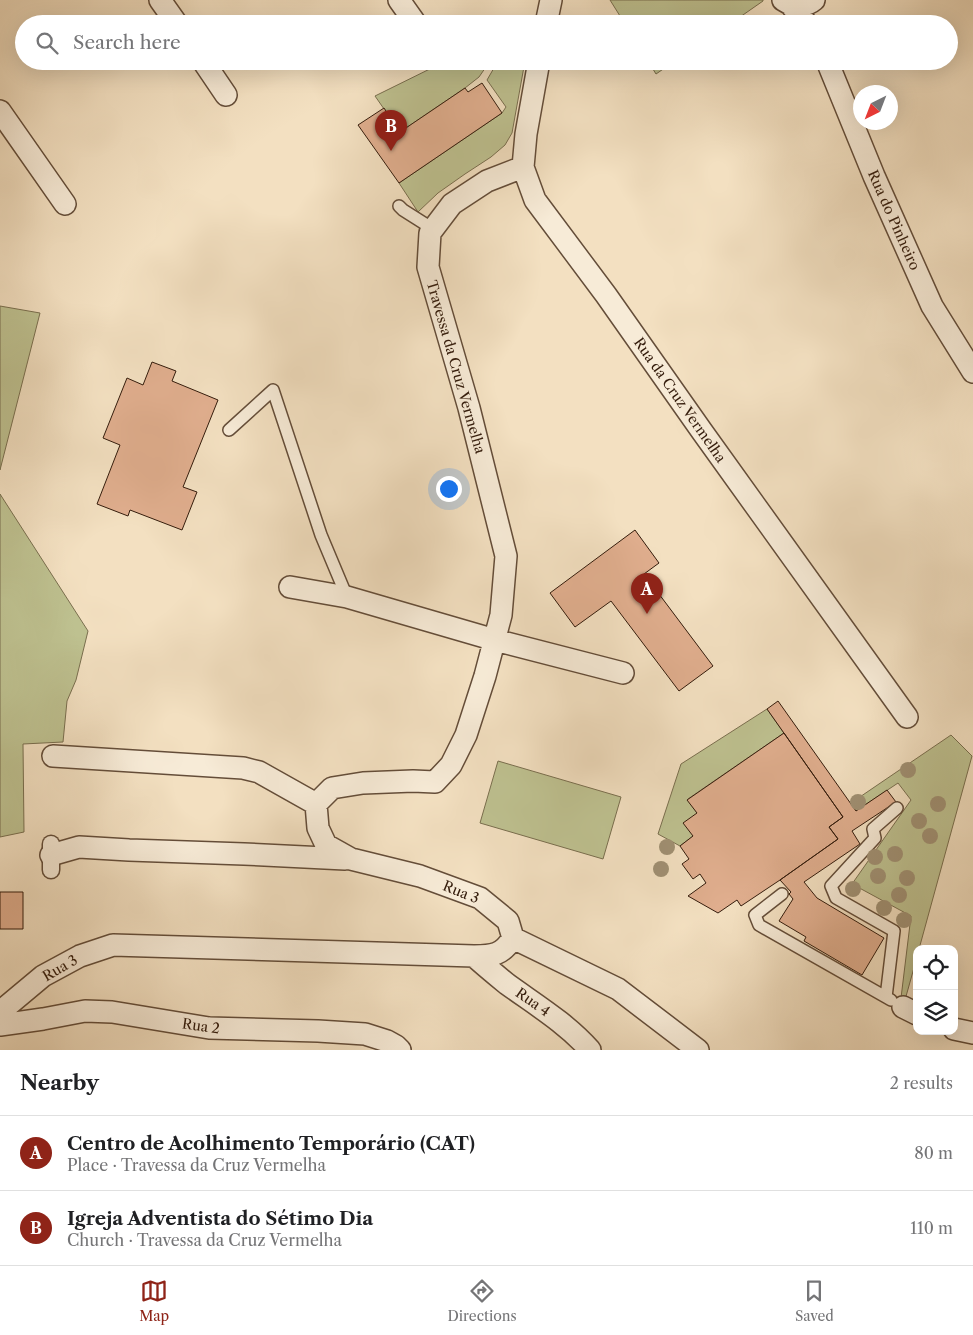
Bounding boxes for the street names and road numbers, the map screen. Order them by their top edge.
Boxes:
street label: Rua do Pinheiro [864,167,924,273]
street label: Travessa da Cruz Vermelha [423,278,490,456]
street label: Rua da Cruz Vermelha [630,334,730,467]
street label: Rua 3 [440,877,482,907]
street label: Rua 3 [39,951,81,985]
street label: Rua 4 [512,984,554,1020]
street label: Rua 2 [181,1014,221,1038]

